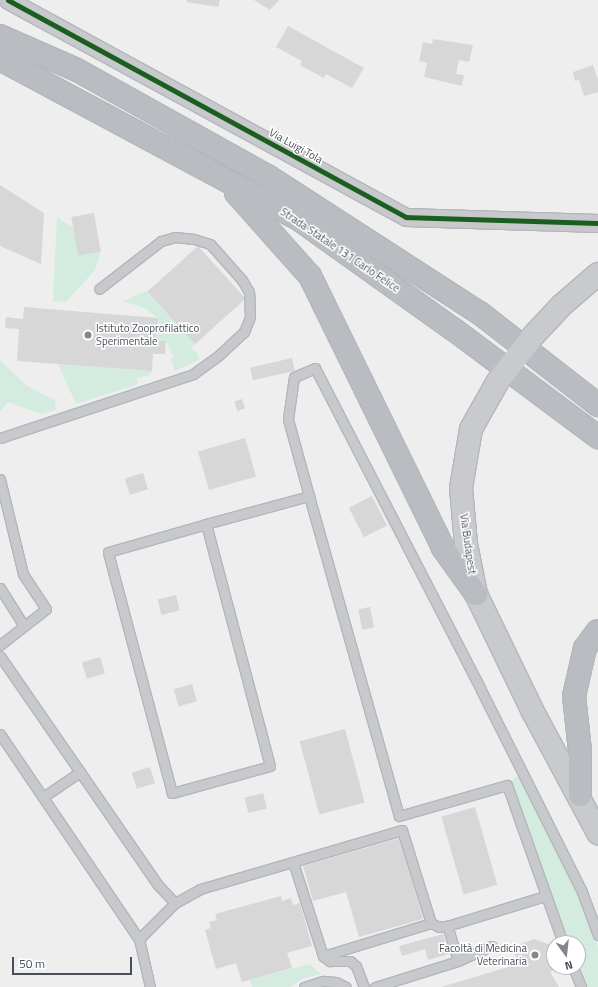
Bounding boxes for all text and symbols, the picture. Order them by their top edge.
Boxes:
street label: Via Luigi Tola [267,126,325,166]
street label: Strada Statale 131 Carlo Felice [278,205,402,295]
place label: Istituto Zooprofilattico Sperimentale [96,322,199,348]
marker: Istituto Zooprofilattico Sperimentale [83,330,93,340]
street label: Via Budapest [457,513,479,575]
north arrow [546,935,586,975]
place label: Facoltà di Medicina Veterinaria [439,942,527,968]
scale bar [14,949,134,975]
marker: Facoltà di Medicina Veterinaria [530,950,540,960]
text: 50 m [19,954,45,973]
text: N [563,957,575,974]

